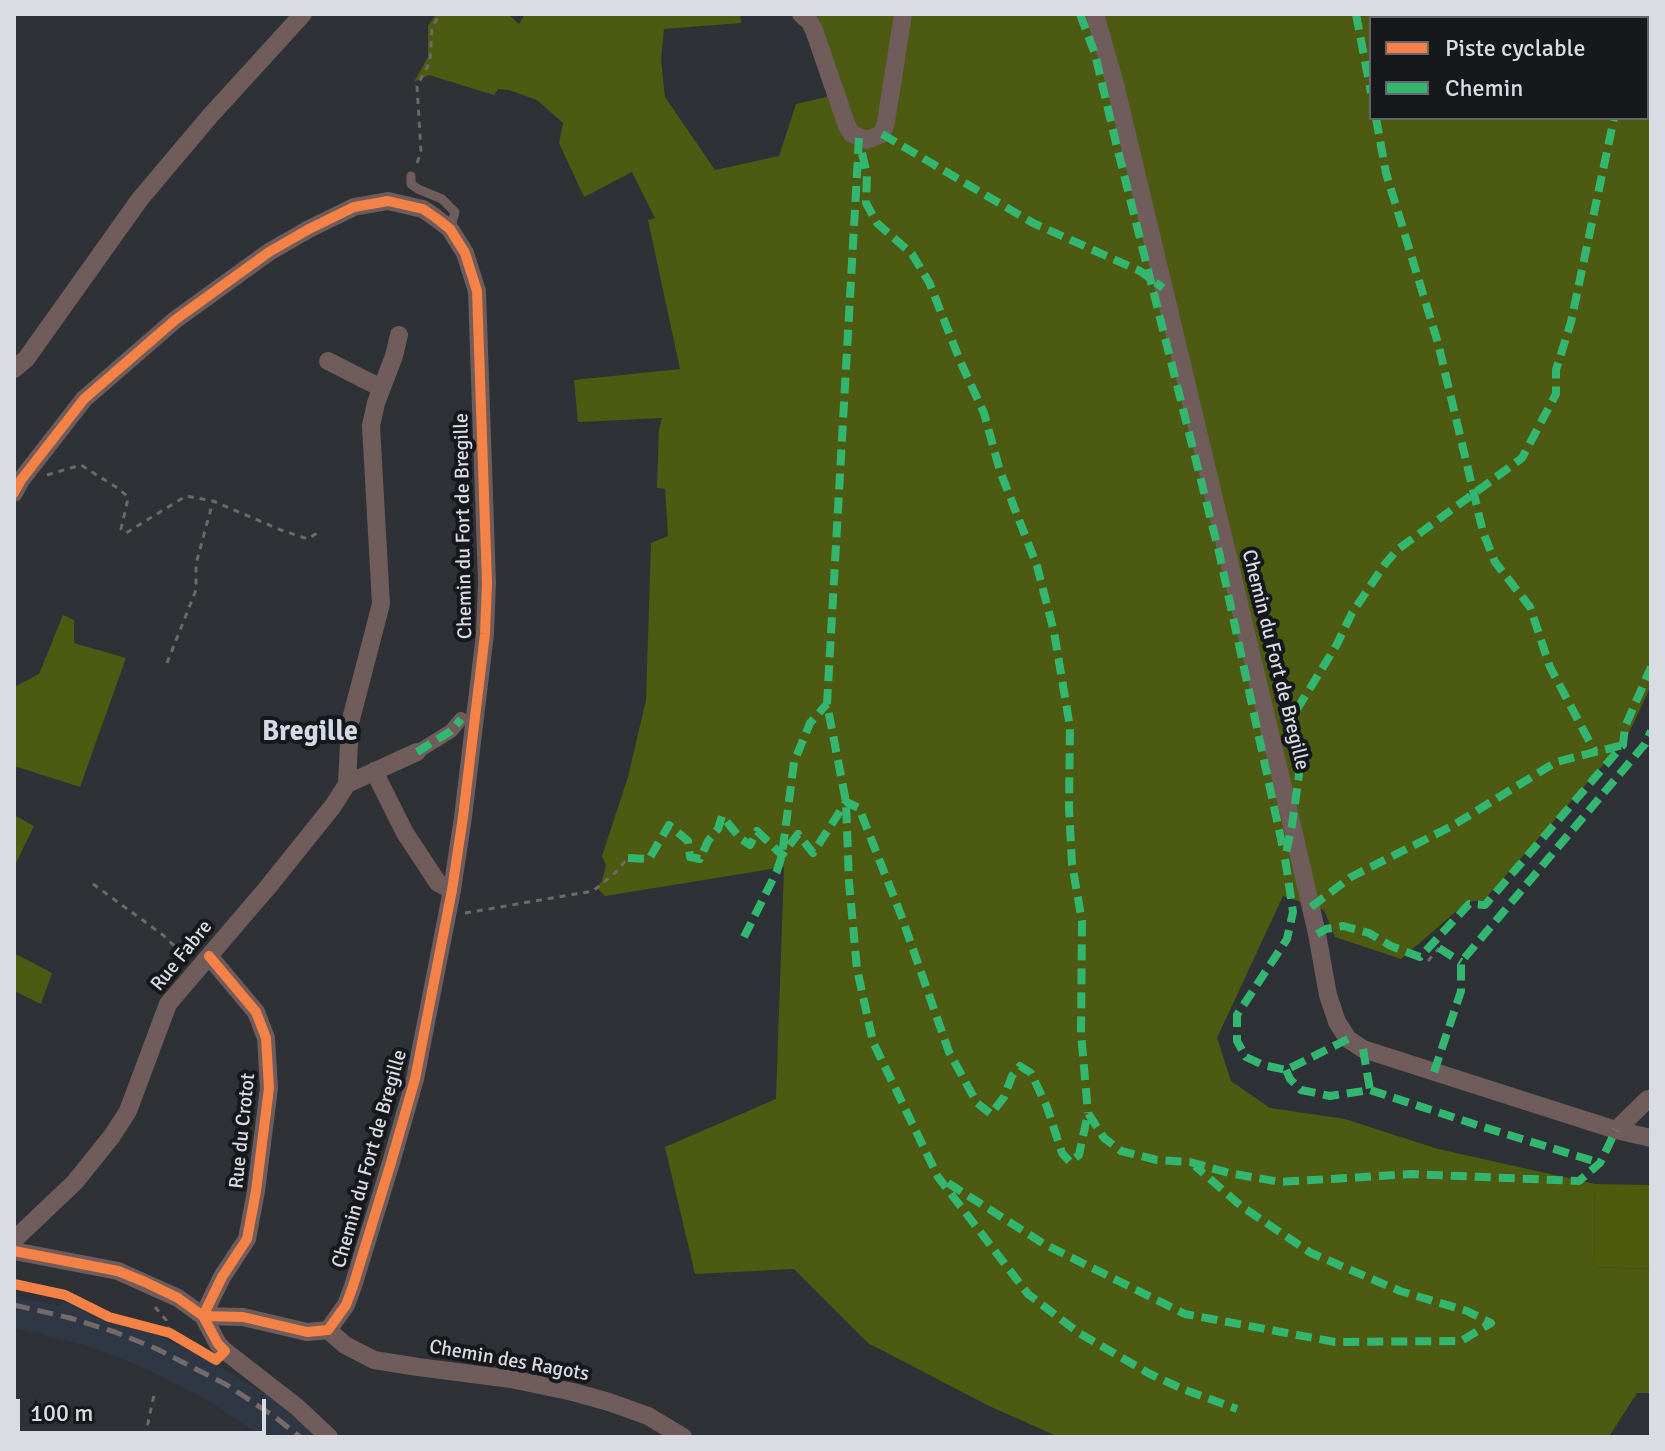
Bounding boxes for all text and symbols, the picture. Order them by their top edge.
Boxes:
legend [1369,16,1649,120]
text: Piste cyclable [1445,33,1585,63]
text: Chemin [1445,73,1523,103]
street label: Chemin du Fort de Bregille [450,413,478,639]
street label: Chemin du Fort de Bregille [1236,547,1314,773]
district label: Bregille [262,716,358,750]
street label: Rue Fabre [146,916,218,996]
street label: Chemin du Fort de Bregille [327,1047,413,1271]
street label: Rue du Crotot [225,1072,261,1190]
street label: Chemin des Ragots [427,1335,591,1387]
scale bar [20,1383,270,1433]
text: 100 m [30,1398,93,1428]

